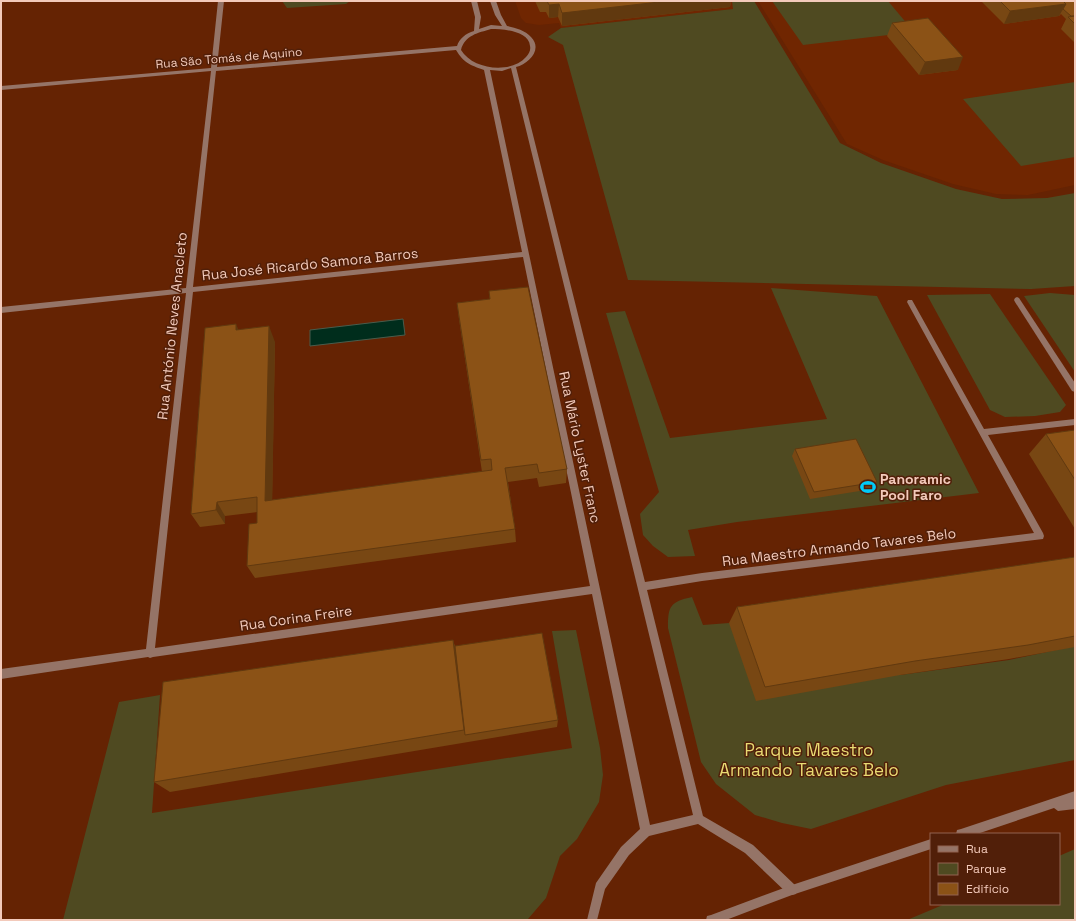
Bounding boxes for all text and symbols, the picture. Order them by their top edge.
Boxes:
street label: Rua São Tomás de Aquino [155,44,303,72]
street label: Rua António Neves Anacleto [153,231,191,421]
street label: Rua José Ricardo Samora Barros [201,244,419,284]
street label: Rua Mário Lyster Franc [555,370,605,524]
place label: Panoramic Pool Faro [880,470,951,504]
sports icon: Panoramic Pool Faro [859,478,877,496]
street label: Rua Maestro Armando Tavares Belo [721,524,957,570]
street label: Rua Corina Freire [239,601,353,635]
park label: Parque Maestro Armando Tavares Belo [719,739,899,781]
legend [930,833,1060,905]
text: Rua [966,841,988,857]
text: Parque [966,861,1006,877]
text: Edifício [966,881,1009,897]

